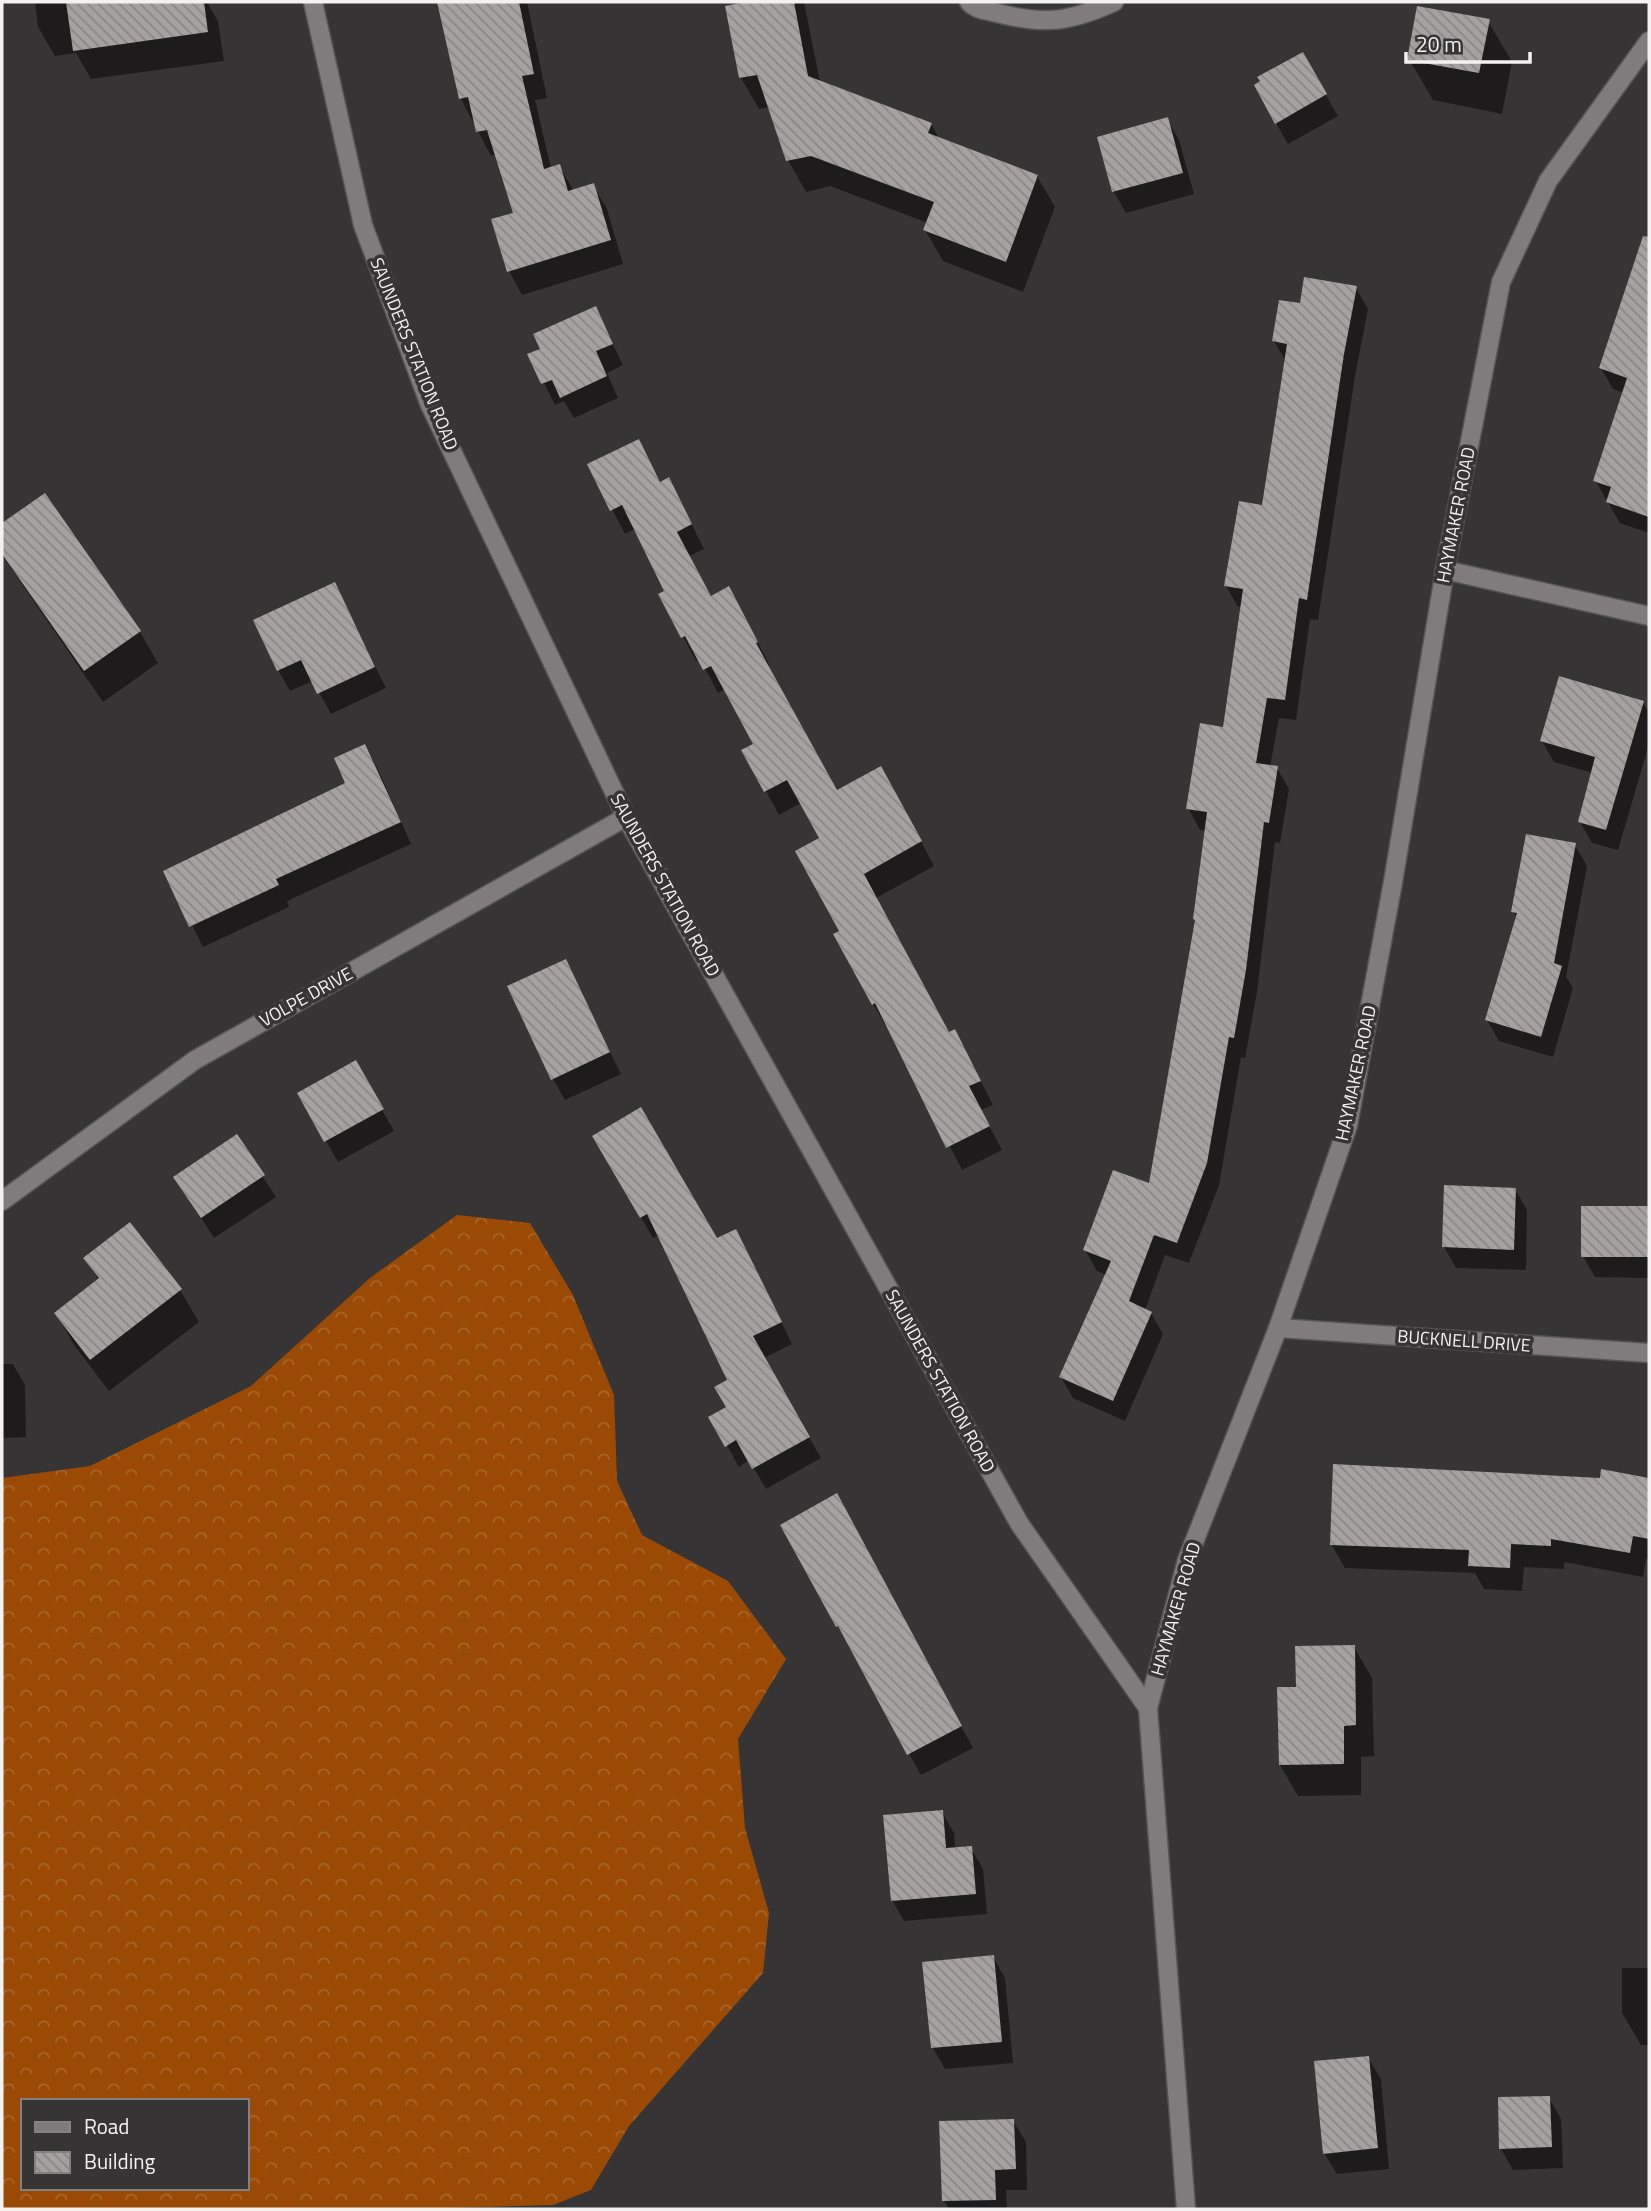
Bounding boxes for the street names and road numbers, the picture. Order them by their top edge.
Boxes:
street label: SAUNDERS STATION ROAD [363,253,465,454]
street label: HAYMAKER ROAD [1429,445,1482,585]
street label: SAUNDERS STATION ROAD [604,788,727,981]
street label: VOLPE DRIVE [254,960,357,1033]
street label: HAYMAKER ROAD [1328,1003,1383,1143]
street label: SAUNDERS STATION ROAD [879,1284,1002,1477]
street label: BUCKNELL DRIVE [1396,1322,1532,1359]
street label: HAYMAKER ROAD [1144,1539,1208,1679]

